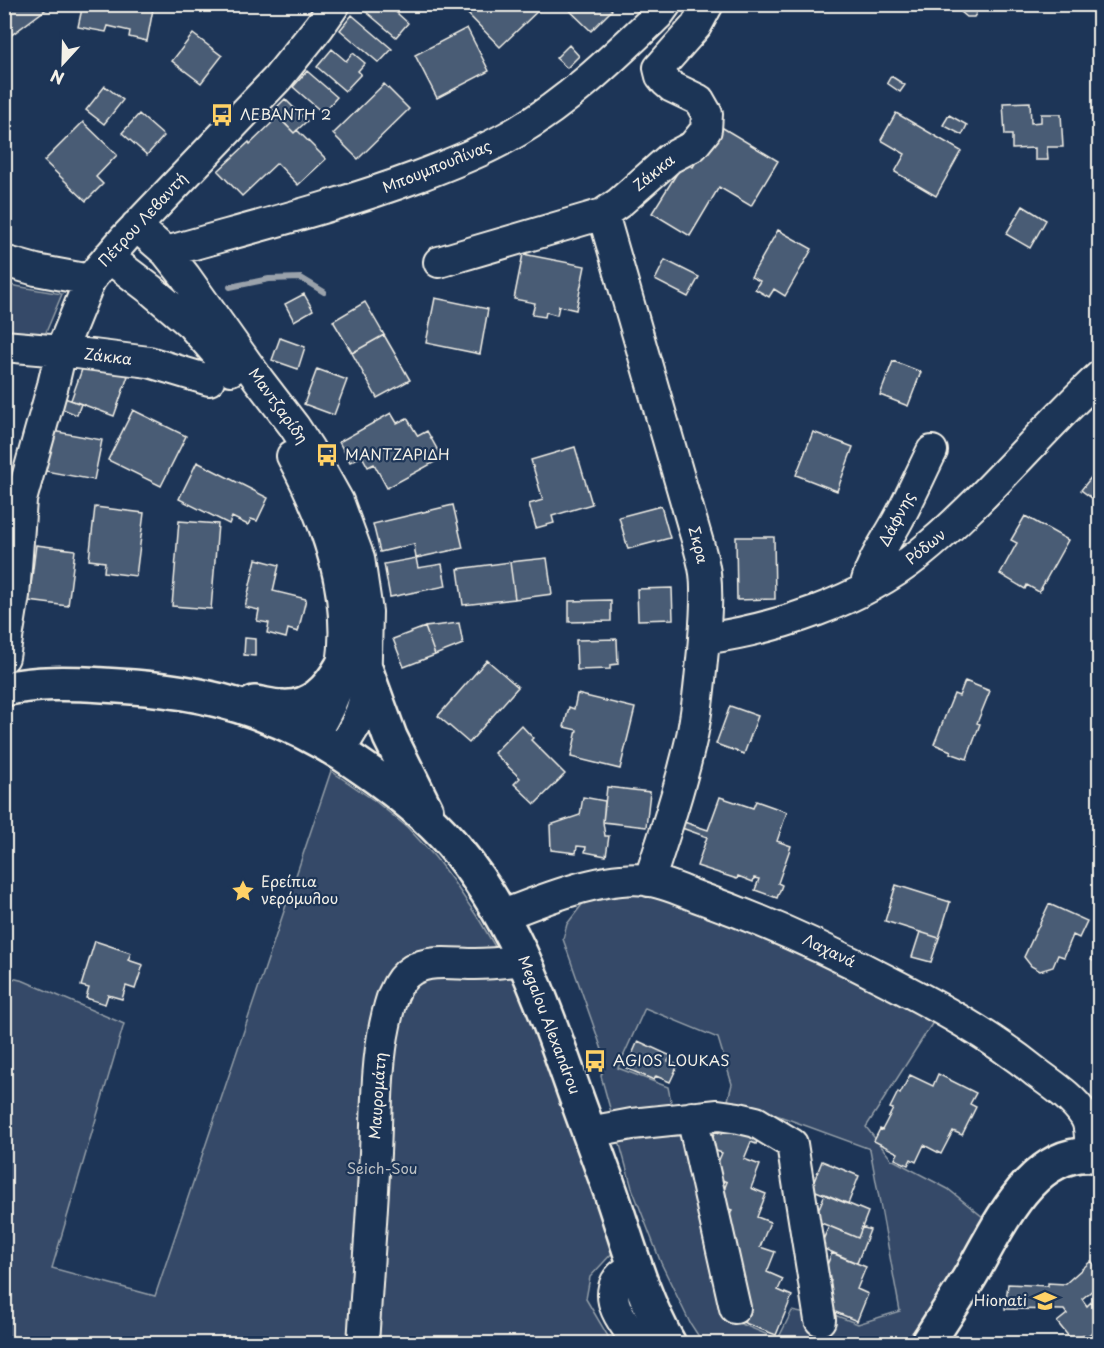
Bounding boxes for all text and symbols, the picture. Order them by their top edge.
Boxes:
north arrow [33,33,93,93]
text: N [47,64,67,91]
bus stop icon: ΛΕΒΑΝΤΗ 2 [209,102,235,128]
place label: ΛΕΒΑΝΤΗ 2 [240,102,331,125]
street label: Μπουμπουλίνας [378,133,495,198]
street label: Ζάκκα [627,148,679,196]
street label: Πέτρου Λεβαντή [92,167,192,271]
street label: Ζάκκα [83,341,134,370]
street label: Μαντζαρίδη [244,362,315,448]
bus stop icon: ΜΑΝΤΖΑΡΙΔΗ [314,442,340,468]
place label: ΜΑΝΤΖΑΡΙΔΗ [345,442,450,465]
street label: Δάφνης [872,487,920,550]
street label: Ρόδων [900,522,950,569]
street label: Σκρα [684,524,715,566]
place label: Ερείπια νερόμυλου [261,869,338,909]
place icon: Ερείπια νερόμυλου [230,878,256,904]
street label: Λαχανά [799,927,860,972]
street label: Megalou Alexandrou [513,952,587,1097]
bus stop icon: AGIOS LOUKAS [582,1048,608,1074]
place label: AGIOS LOUKAS [613,1048,730,1071]
street label: Μαυρομάτη [362,1052,391,1140]
park label: Seich-Sou [346,1156,418,1179]
place label: Hionati [974,1288,1027,1311]
school or university icon: Hionati [1032,1288,1058,1314]

